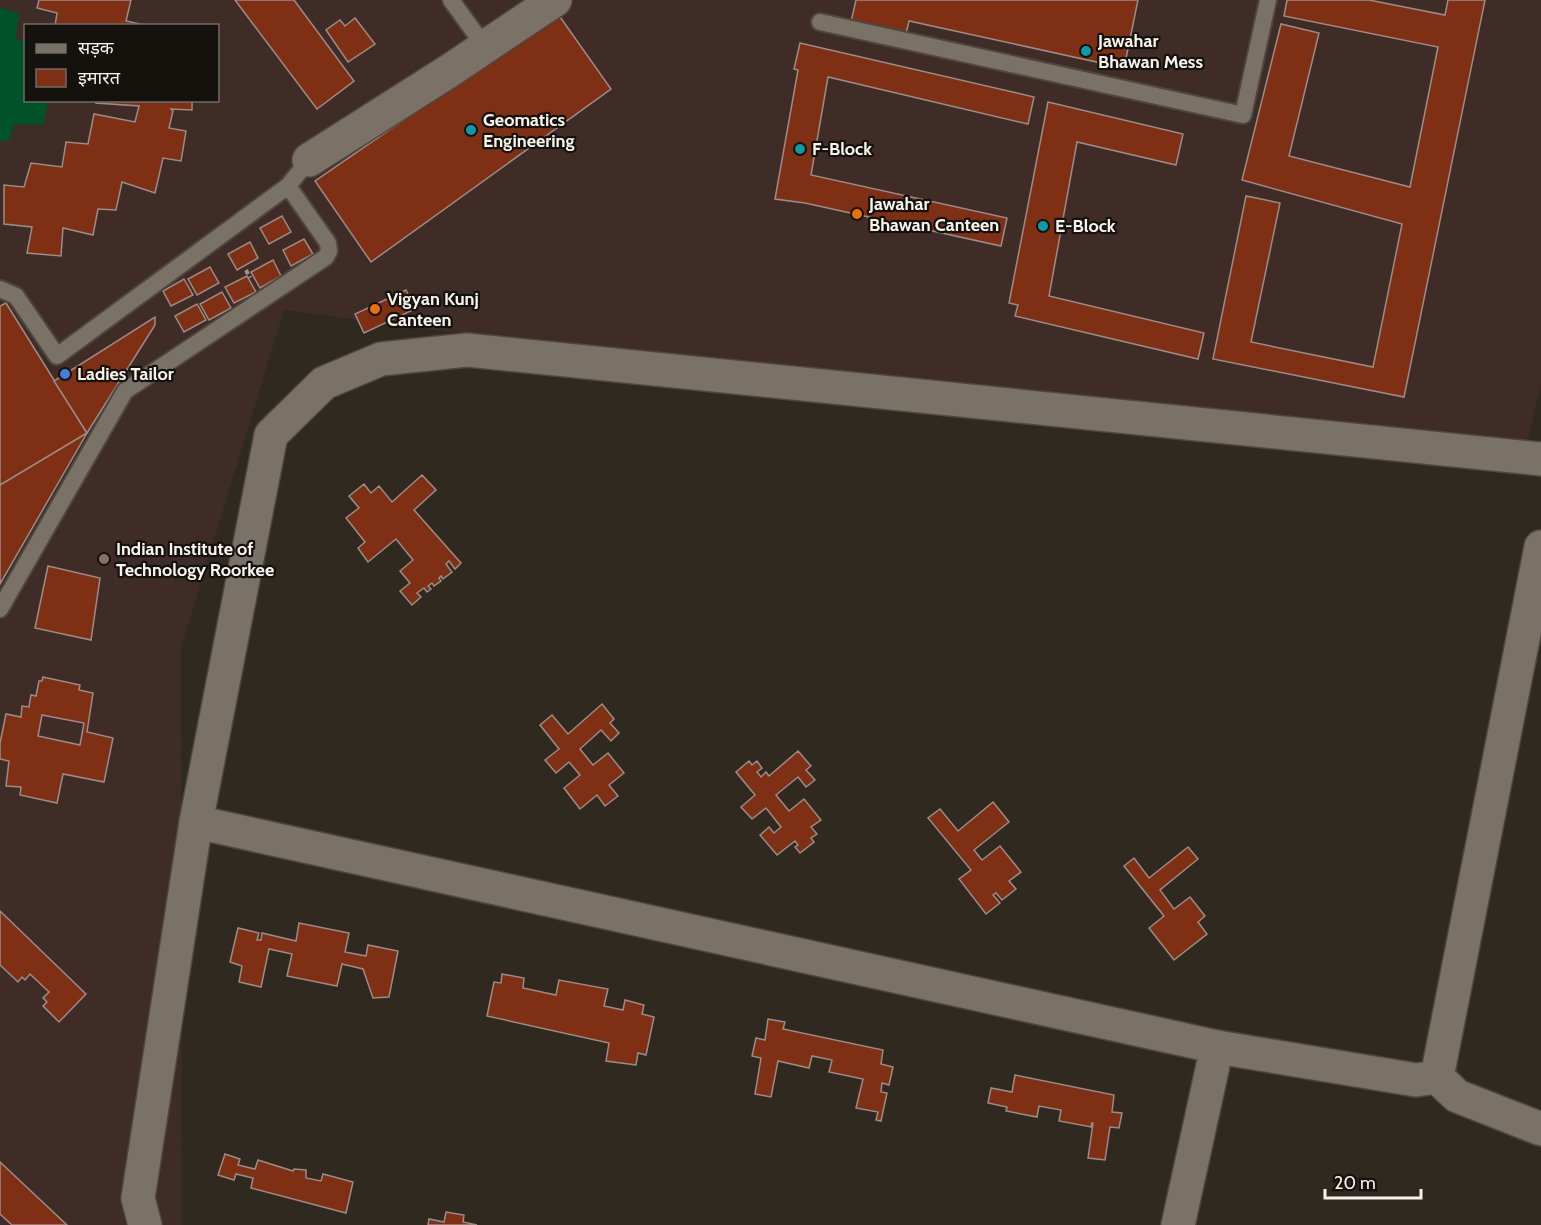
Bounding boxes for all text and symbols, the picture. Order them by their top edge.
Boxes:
legend [24,24,219,102]
place label: Jawahar Bhawan Mess [1097,30,1203,73]
text: सड़क [78,37,115,59]
marker: Jawahar Bhawan Mess [1079,44,1093,58]
text: इमारत [78,67,121,89]
place label: Geomatics Engineering [483,109,575,152]
marker: Geomatics Engineering [464,123,478,137]
place label: F-Block [812,138,872,160]
marker: F-Block [793,142,807,156]
place label: Jawahar Bhawan Canteen [868,193,999,236]
marker: Jawahar Bhawan Canteen [850,207,864,221]
place label: E-Block [1055,215,1116,237]
marker: E-Block [1036,219,1050,233]
place label: Vigyan Kunj Canteen [387,288,479,331]
marker: Vigyan Kunj Canteen [368,302,382,316]
place label: Ladies Tailor [77,363,174,385]
marker: Ladies Tailor [58,367,72,381]
place label: Indian Institute of Technology Roorkee [116,538,274,581]
marker: Indian Institute of Technology Roorkee [97,552,111,566]
scale bar [1325,1162,1421,1200]
text: 20 m [1334,1172,1376,1194]

